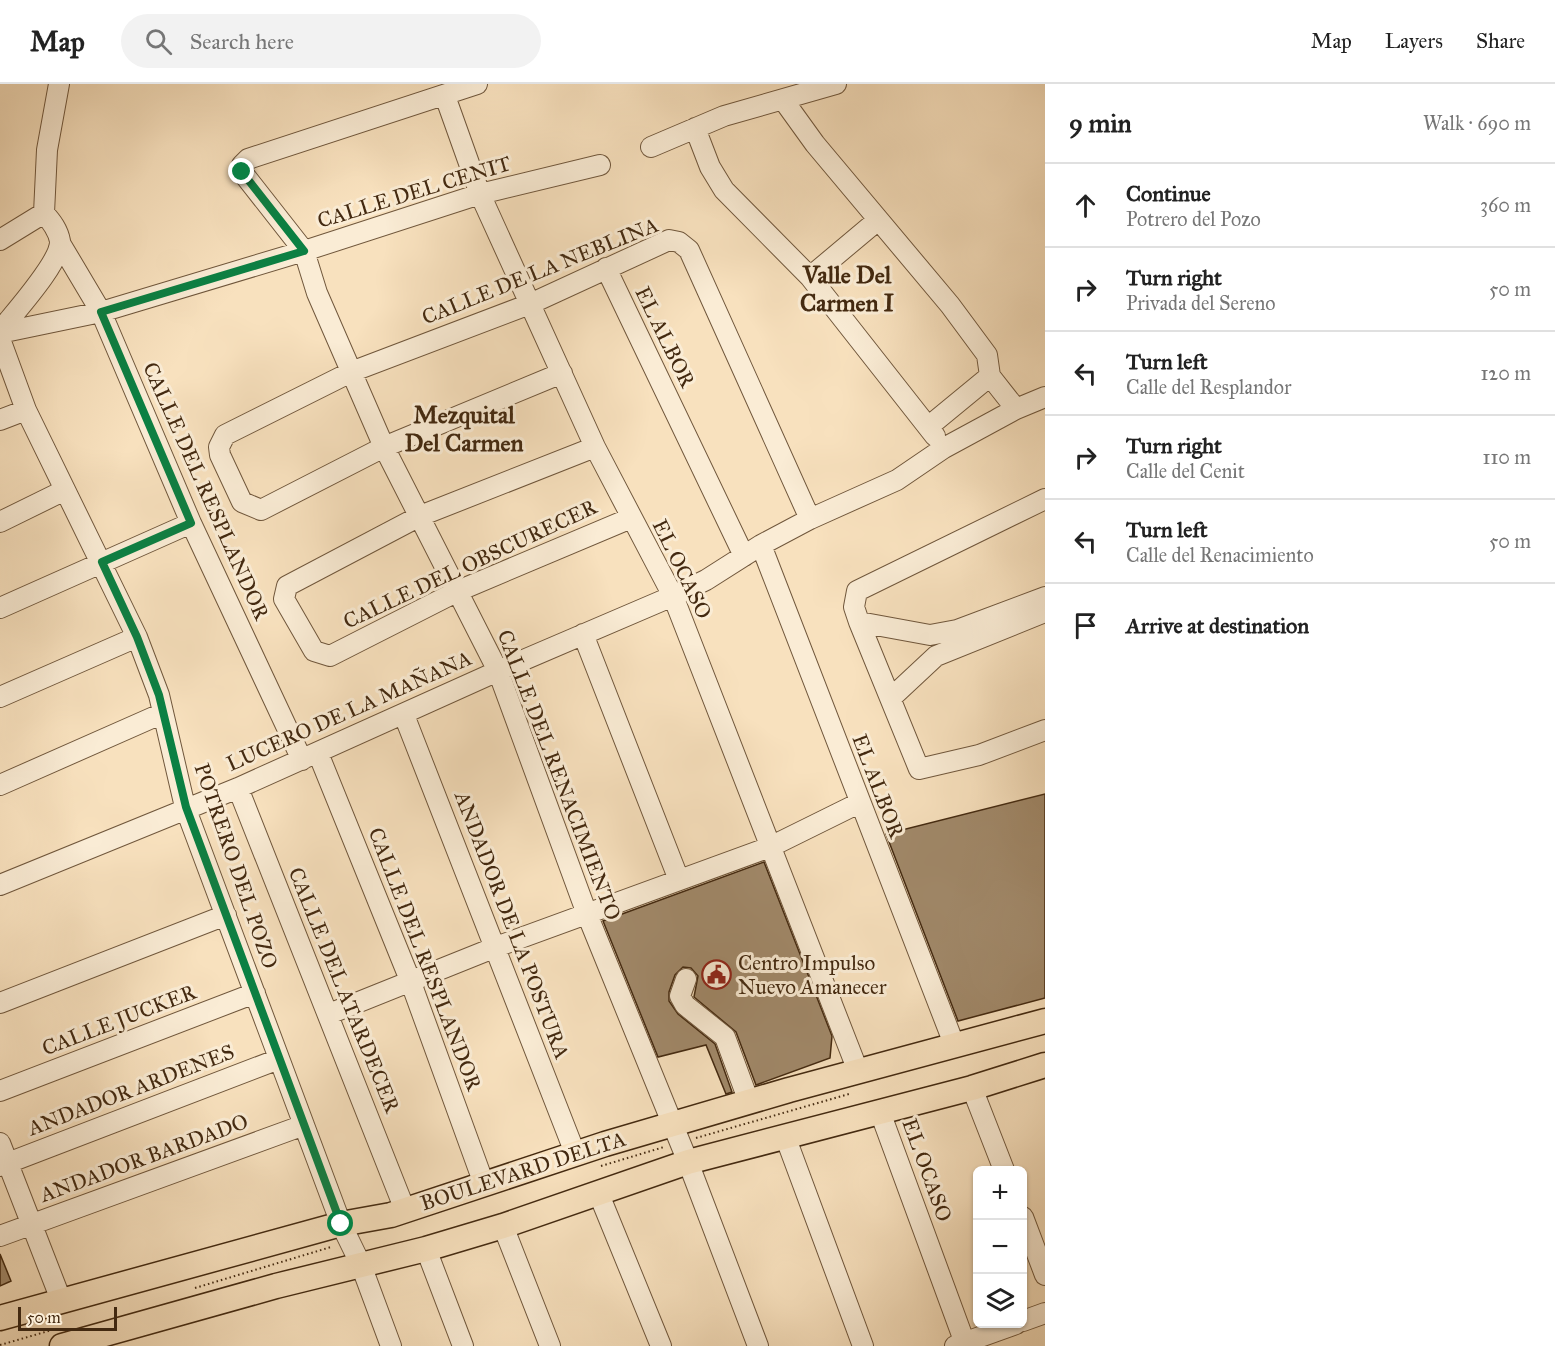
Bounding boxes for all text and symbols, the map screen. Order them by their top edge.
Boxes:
search box [121,14,541,68]
text: Map [30,24,85,59]
icon: search [142,25,175,58]
text: Search here [190,28,294,55]
text: Map [1311,28,1352,54]
text: Layers [1385,28,1443,54]
text: Share [1476,28,1525,54]
text: 9 min [1069,107,1132,139]
text: Walk · 690 m [1423,111,1531,135]
street label: CALLE DEL CENIT [314,150,514,234]
route end [228,158,254,184]
text: Continue [1126,180,1211,207]
icon: ahead [1069,189,1102,222]
text: 360 m [1480,193,1531,217]
text: Potrero del Pozo [1126,207,1261,231]
street label: CALLE DE LA NEBLINA [418,212,662,330]
district label: Valle Del Carmen I [800,260,894,318]
text: Turn right [1126,264,1222,291]
icon: right [1069,273,1102,306]
text: 50 m [1489,277,1531,301]
street label: EL ALBOR [629,282,701,393]
text: Privada del Sereno [1126,291,1276,315]
text: Turn left [1126,348,1208,375]
icon: left [1069,357,1102,390]
street label: CALLE DEL RESPLANDOR [137,358,275,625]
text: 120 m [1480,361,1531,385]
text: Calle del Resplandor [1126,375,1291,399]
district label: Mezquital Del Carmen [404,400,524,458]
text: Turn right [1126,432,1222,459]
icon: right [1069,441,1102,474]
text: 110 m [1483,445,1531,469]
text: Calle del Cenit [1126,459,1245,483]
street label: CALLE DEL OBSCURECER [339,493,602,634]
street label: EL OCASO [647,515,717,623]
text: Turn left [1126,516,1208,543]
icon: left [1069,525,1102,558]
text: 50 m [1489,529,1531,553]
text: Calle del Renacimiento [1126,543,1314,567]
icon: arrive [1069,609,1102,642]
text: Arrive at destination [1126,612,1309,639]
street label: CALLE DEL RENACIMIENTO [492,626,626,924]
street label: LUCERO DE LA MAÑANA [222,645,476,777]
street label: EL ALBOR [846,730,910,843]
street label: POTRERO DEL POZO [189,760,283,972]
street label: ANDADOR DE LA POSTURA [449,787,575,1063]
street label: CALLE DEL RESPLANDOR [363,824,488,1095]
street label: CALLE DEL ATARDECER [283,863,406,1118]
place label: Centro Impulso Nuevo Amanecer [738,950,887,1000]
public building icon: Centro Impulso Nuevo Amanecer [701,959,733,991]
street label: CALLE JUCKER [38,978,201,1061]
street label: ANDADOR ARDENES [23,1039,238,1142]
street label: ANDADOR BARDADO [35,1108,252,1208]
street label: EL OCASO [896,1115,958,1225]
street label: BOULEVARD DELTA [417,1126,629,1216]
map controls [973,1166,1027,1328]
button: + [973,1166,1027,1220]
route start [327,1210,353,1236]
button: − [973,1220,1027,1274]
button: layers [973,1274,1027,1328]
scale bar [18,1304,117,1332]
text: 50 m [27,1308,61,1327]

